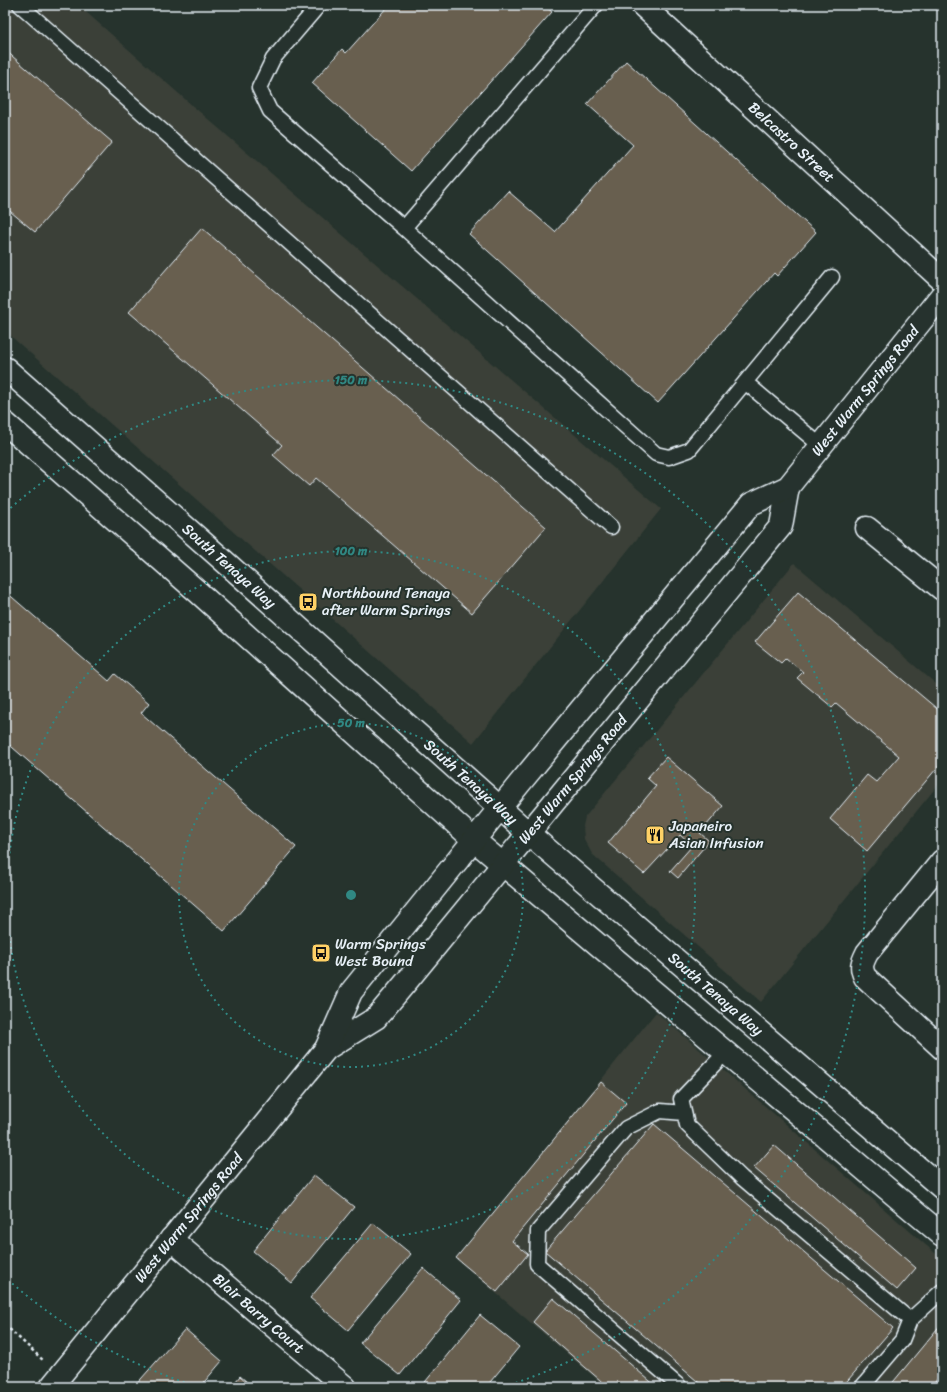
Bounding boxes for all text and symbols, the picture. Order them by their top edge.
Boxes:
street label: Belcastro Street [742,95,841,189]
street label: West Warm Springs Road [804,319,927,462]
text: 150 m [335,369,368,391]
street label: South Tenaya Way [176,517,282,615]
text: 100 m [335,540,368,562]
place label: Northbound Tenaya after Warm Springs [322,580,451,623]
bus stop icon: Northbound Tenaya after Warm Springs [297,591,319,613]
street label: West Warm Springs Road [511,708,635,850]
text: 50 m [337,712,365,734]
street label: South Tenaya Way [418,732,524,831]
place label: Japaneiro Asian Infusion [668,813,764,856]
restaurant icon: Japaneiro Asian Infusion [644,824,666,846]
centre of rings [344,888,358,902]
place label: Warm Springs West Bound [335,931,426,974]
bus stop icon: Warm Springs West Bound [310,942,332,964]
street label: South Tenaya Way [662,945,769,1043]
street label: West Warm Springs Road [127,1146,250,1289]
street label: Blair Barry Court [207,1267,311,1361]

